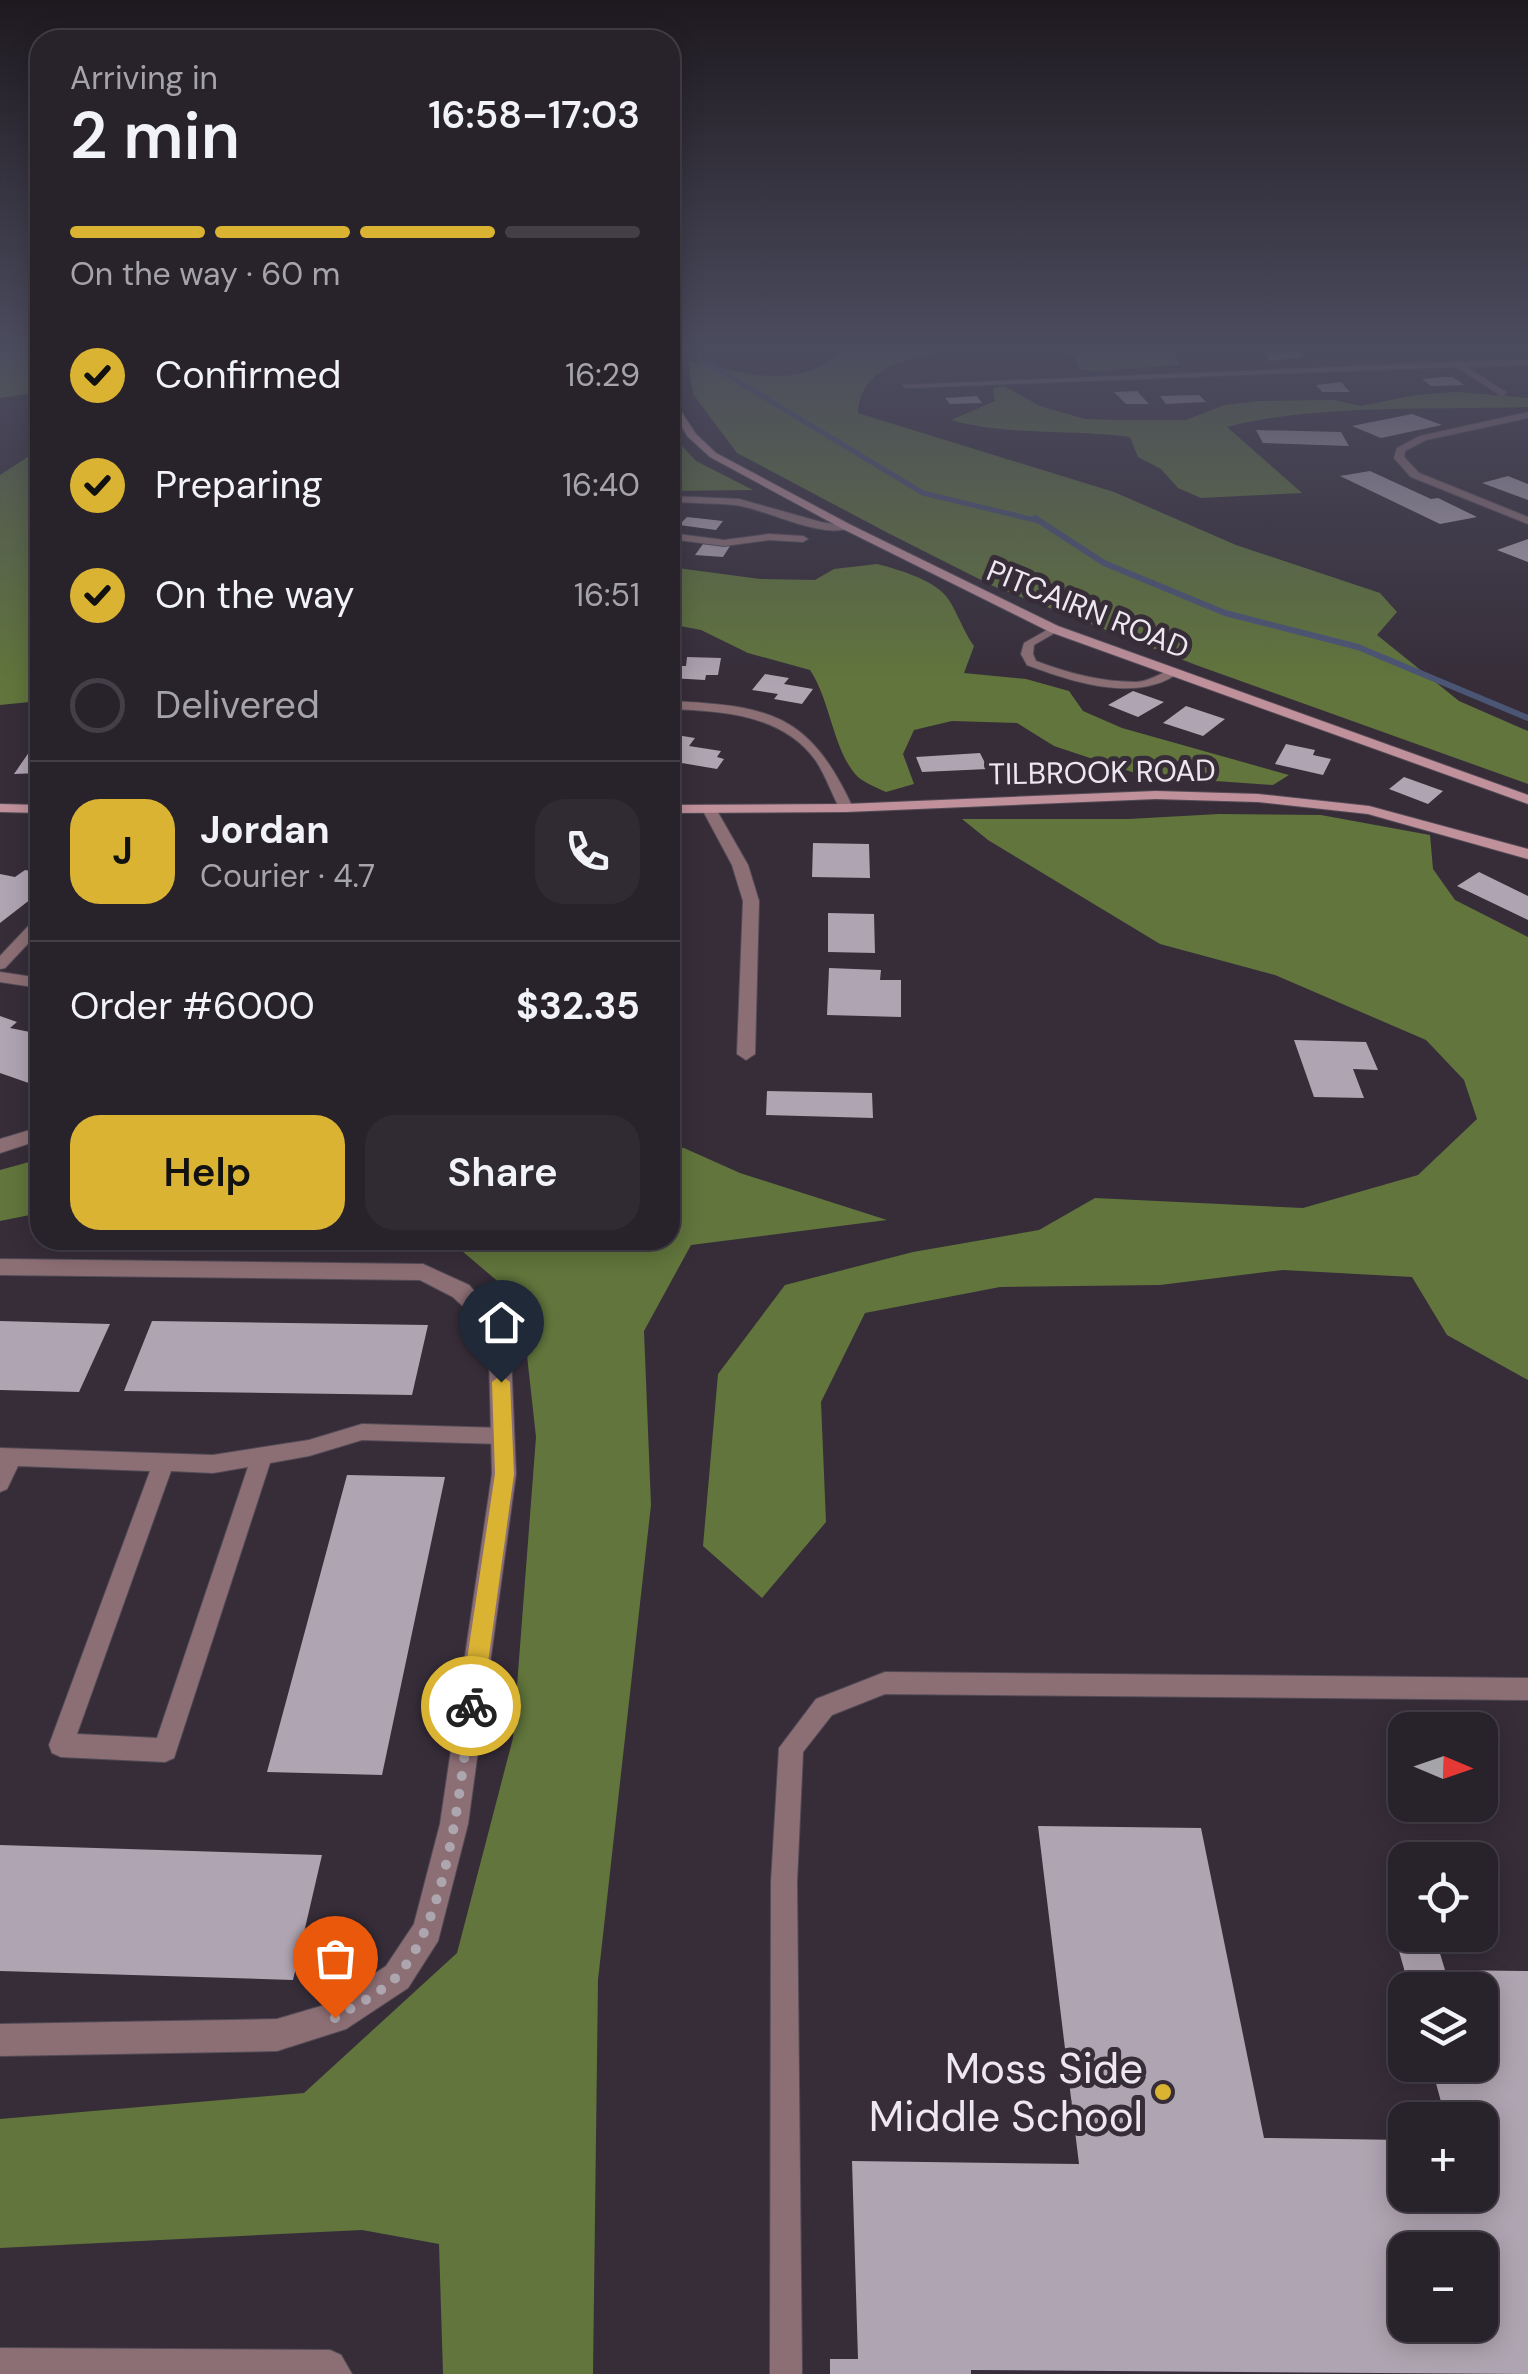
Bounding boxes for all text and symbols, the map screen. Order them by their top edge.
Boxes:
text: Arriving in [70,57,218,99]
text: 16:58–17:03 [428,90,640,140]
text: 2 min [70,94,240,178]
text: On the way · 60 m [70,253,340,295]
icon: check [70,348,125,403]
text: Confirmed [155,350,341,400]
text: 16:29 [565,354,640,396]
icon: check [70,458,125,513]
text: Preparing [155,460,323,510]
text: 16:40 [562,464,640,506]
street label: PITCAIRN ROAD [981,551,1195,667]
icon: check [70,568,125,623]
text: On the way [155,570,354,620]
text: 16:51 [574,574,640,616]
text: Delivered [155,680,320,730]
street label: TILBROOK ROAD [988,751,1216,793]
button: phone [535,799,640,904]
text: Jordan [200,805,330,855]
text: J [112,826,133,876]
text: Courier · 4.7 [200,855,375,897]
text: Order #6000 [70,981,315,1031]
text: $32.35 [516,981,640,1031]
button: Help [70,1115,345,1230]
button: Share [365,1115,640,1230]
pin [459,1280,544,1383]
icon: home [474,1295,529,1350]
courier [421,1656,521,1756]
icon: bike [444,1679,499,1734]
north arrow [1388,1712,1498,1822]
map controls [1388,1712,1498,2342]
button: locate [1388,1842,1498,1952]
pin [293,1916,378,2019]
icon: bag [308,1931,363,1986]
button: layers [1388,1972,1498,2082]
place label: Moss Side Middle School [869,2041,1143,2144]
marker: Moss Side Middle School [1152,2081,1174,2103]
button: + [1388,2102,1498,2212]
button: − [1388,2232,1498,2342]

